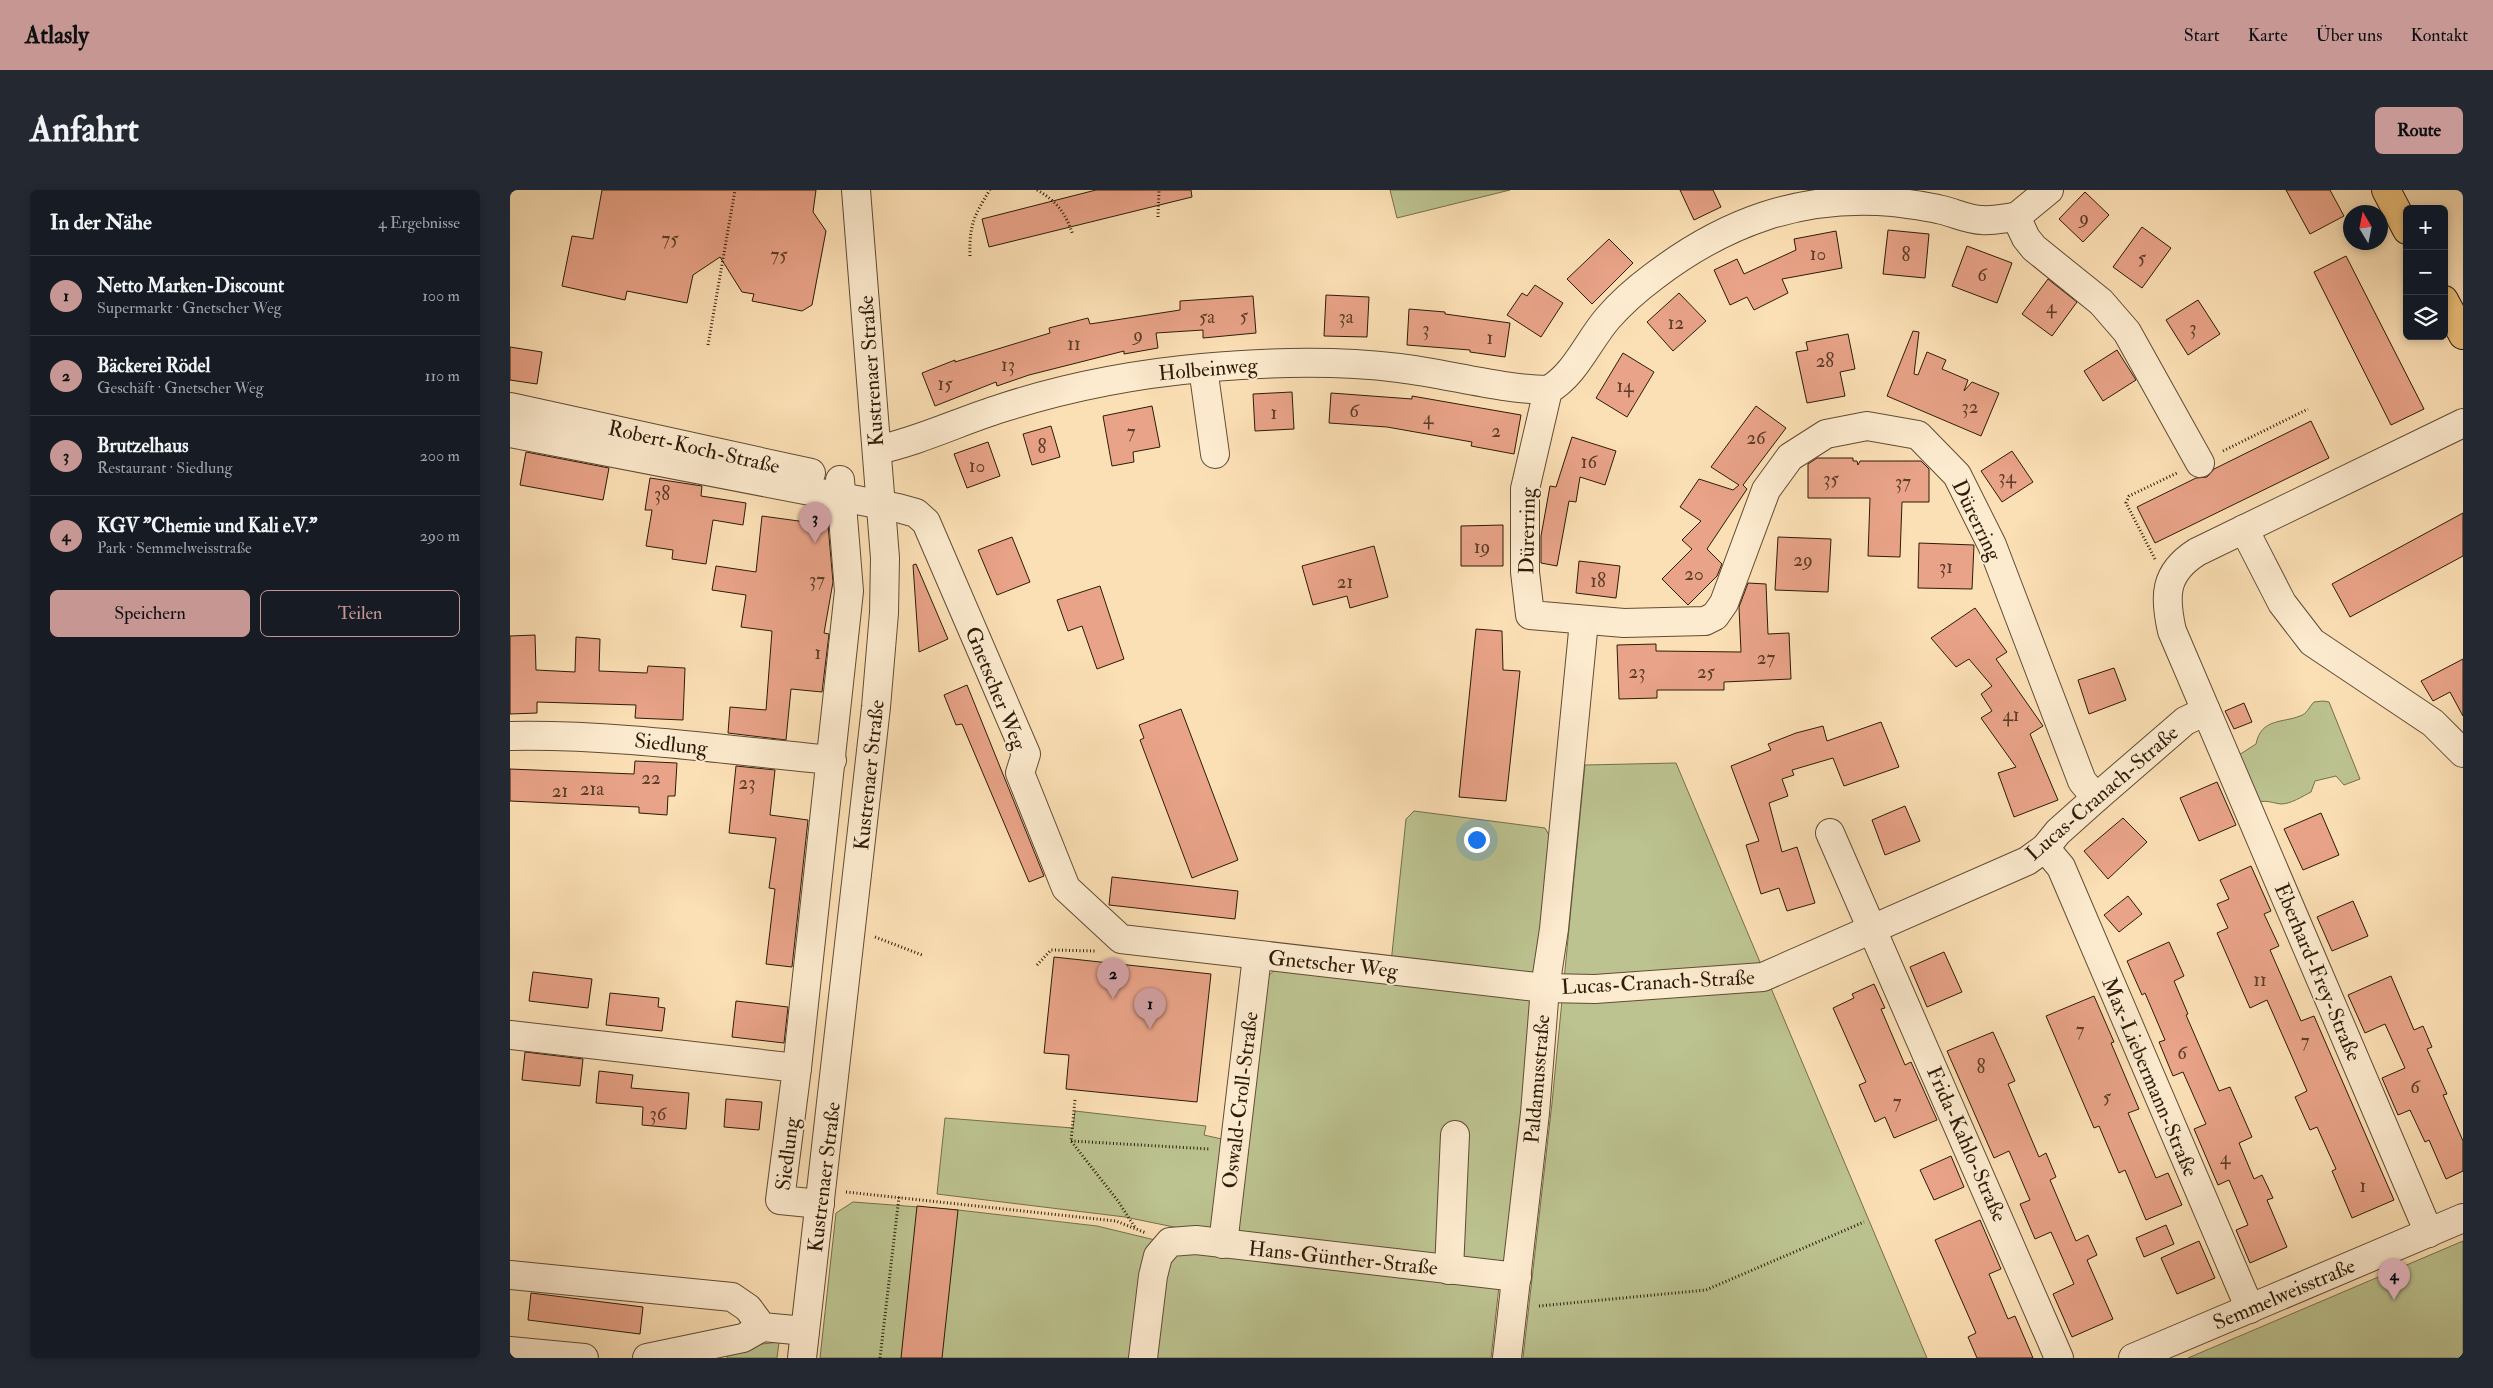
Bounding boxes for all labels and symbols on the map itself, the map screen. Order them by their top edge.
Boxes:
north arrow [2343,205,2388,250]
house number: 9 [2077,206,2089,230]
house number: 75 [661,227,679,251]
house number: 10 [1810,242,1826,266]
house number: 75 [770,243,788,267]
house number: 8 [1902,243,1911,267]
house number: 5 [2138,246,2147,270]
house number: 6 [1977,263,1988,287]
street label: Kustrenaer Straße [853,294,890,447]
house number: 4 [2046,295,2057,319]
house number: 5 [1240,304,1249,328]
house number: 5a [1199,305,1215,329]
house number: 3a [1338,305,1354,329]
house number: 12 [1668,311,1684,335]
house number: 3 [2189,316,2197,340]
house number: 3 [1422,317,1430,341]
house number: 9 [1131,323,1143,347]
house number: 1 [1487,326,1493,350]
house number: 11 [1067,332,1081,356]
house number: 28 [1816,349,1834,373]
street label: Holbeinweg [1157,352,1259,387]
house number: 13 [1001,353,1015,377]
house number: 15 [937,372,953,396]
house number: 14 [1616,374,1634,398]
house number: 32 [1962,395,1978,419]
house number: 6 [1349,399,1360,423]
house number: 1 [1271,401,1277,425]
house number: 4 [1423,406,1434,430]
street label: Robert-Koch-Straße [605,415,783,480]
house number: 2 [1491,419,1501,443]
house number: 7 [1127,420,1136,444]
house number: 26 [1746,426,1767,450]
house number: 8 [1038,435,1047,459]
house number: 16 [1581,450,1599,474]
house number: 10 [969,454,985,478]
house number: 34 [1998,465,2016,489]
house number: 35 [1823,467,1839,491]
house number: 37 [1895,470,1911,494]
street label: Dürerring [1945,475,2008,566]
house number: 38 [654,482,670,506]
street label: Dürerring [1513,487,1542,575]
pin: 3 [799,502,831,543]
house number: 19 [1474,535,1490,559]
house number: 29 [1793,548,1813,572]
house number: 31 [1939,555,1953,579]
house number: 20 [1684,562,1704,586]
house number: 37 [809,568,825,592]
house number: 18 [1590,569,1606,593]
house number: 21 [1337,570,1353,594]
street label: Gnetscher Weg [959,623,1033,754]
house number: 1 [815,641,821,665]
house number: 27 [1757,646,1775,670]
house number: 23 [1629,660,1645,684]
house number: 25 [1697,660,1716,684]
street label: Kustrenaer Straße [848,698,891,852]
house number: 41 [2002,703,2020,727]
street label: Lucas-Cranach-Straße [2020,719,2184,867]
street label: Siedlung [633,727,710,762]
house number: 22 [641,766,661,790]
house number: 23 [739,771,755,795]
house number: 21a [580,777,604,801]
house number: 21 [552,779,568,803]
your location [1464,827,1490,853]
street label: Eberhard-Frey-Straße [2268,879,2367,1066]
street label: Gnetscher Weg [1267,944,1400,985]
pin: 2 [1097,958,1129,999]
street label: Lucas-Cranach-Straße [1561,964,1756,1001]
house number: 11 [2253,968,2267,992]
street label: Max-Liebermann-Straße [2095,973,2204,1181]
pin: 1 [1134,988,1166,1029]
street label: Oswald-Croll-Straße [1216,1010,1265,1190]
street label: Paldamusstraße [1518,1013,1557,1145]
house number: 7 [2076,1018,2085,1042]
house number: 7 [2301,1029,2310,1053]
house number: 6 [2177,1041,2188,1065]
house number: 8 [1977,1055,1986,1079]
street label: Frida-Kahlo-Straße [1920,1062,2013,1226]
house number: 6 [2410,1075,2421,1099]
house number: 5 [2103,1085,2112,1109]
house number: 7 [1893,1090,1902,1114]
street label: Kustrenaer Straße [802,1100,847,1254]
house number: 36 [650,1102,668,1126]
street label: Siedlung [770,1115,805,1192]
house number: 4 [2220,1146,2231,1170]
house number: 1 [2360,1174,2366,1198]
street label: Hans-Günther-Straße [1247,1235,1439,1282]
street label: Semmelweisstraße [2209,1252,2360,1337]
pin: 4 [2378,1259,2410,1300]

